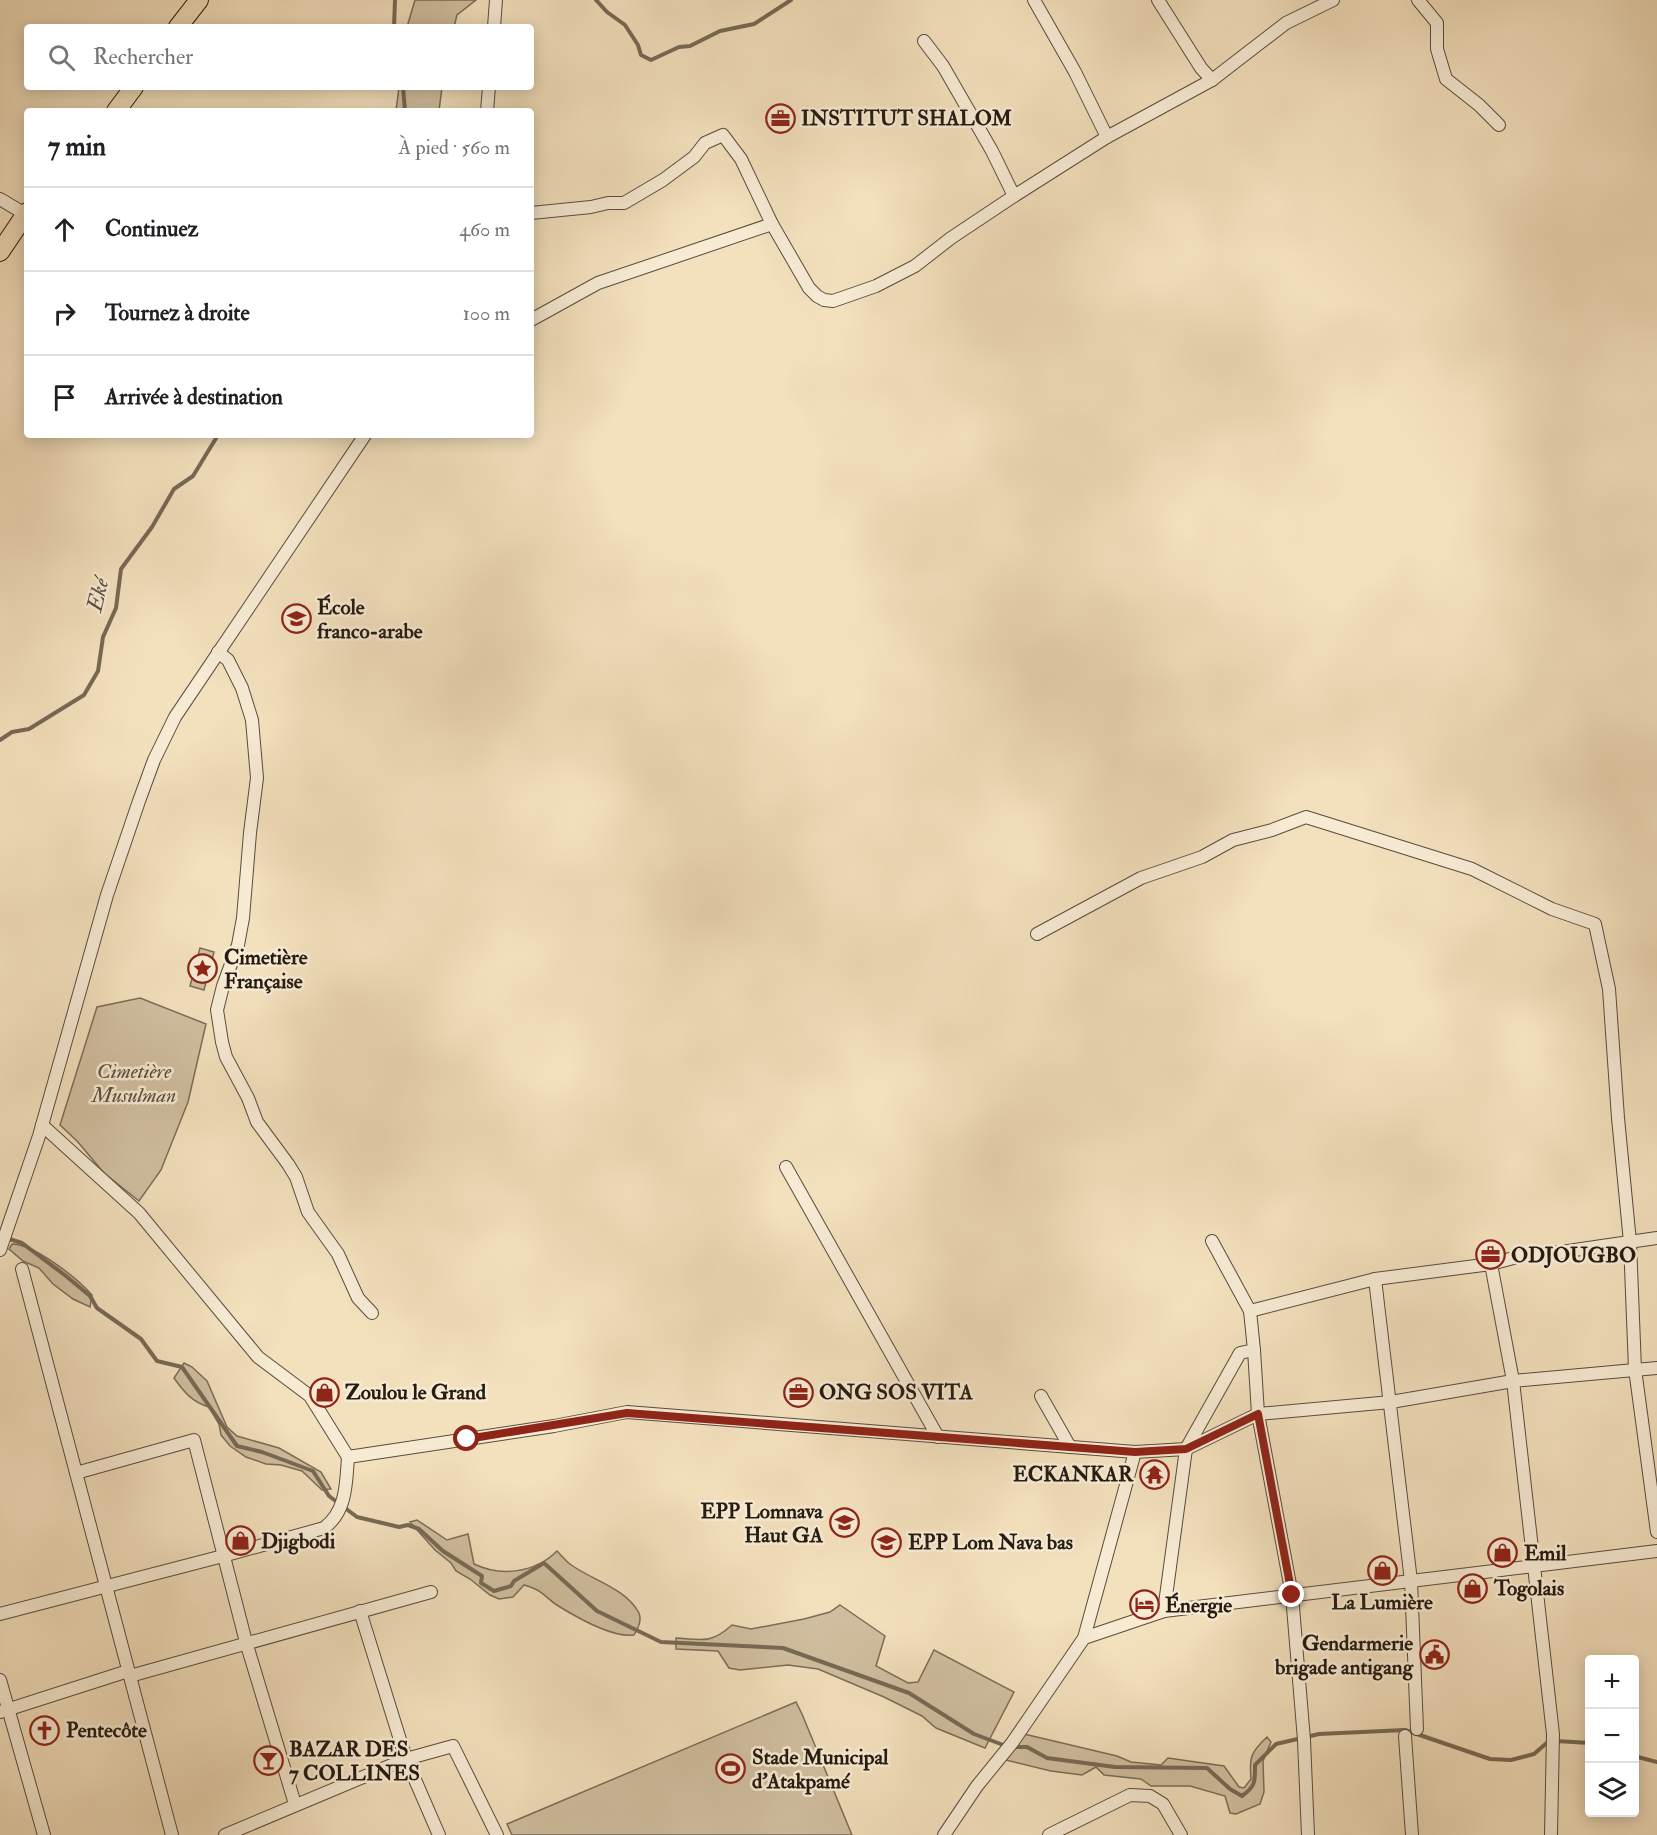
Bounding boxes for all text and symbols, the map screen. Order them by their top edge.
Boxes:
search box [24,24,534,90]
icon: search [45,41,78,74]
text: Rechercher [93,43,193,71]
office icon: INSTITUT SHALOM [764,102,796,134]
place label: INSTITUT SHALOM [801,105,1012,132]
text: 7 min [48,131,106,163]
text: À pied · 560 m [398,135,510,160]
icon: ahead [48,213,81,246]
text: Continuez [105,215,198,243]
text: 460 m [459,217,510,242]
icon: right [48,297,81,330]
text: Tournez à droite [105,299,250,327]
text: 100 m [463,301,510,326]
icon: arrive [48,381,81,414]
text: Arrivée à destination [105,383,283,411]
water label: Eké [80,572,116,616]
place label: École franco-arabe [317,594,423,645]
school or university icon: École franco-arabe [280,603,312,635]
place label: Cimetière Française [224,944,308,995]
place icon: Cimetière Française [187,953,219,985]
park label: Cimetière Musulman [90,1058,176,1109]
office icon: ODJOUGBO [1474,1239,1506,1271]
place label: ODJOUGBO [1511,1242,1636,1269]
shop icon: Zoulou le Grand [308,1376,340,1408]
office icon: ONG SOS VITA [782,1376,814,1408]
place label: Zoulou le Grand [345,1379,487,1406]
place label: ONG SOS VITA [819,1379,973,1406]
route start [453,1425,479,1451]
temple icon: ECKANKAR [1138,1458,1170,1490]
place label: ECKANKAR [1013,1461,1134,1488]
place label: EPP Lomnava Haut GA [700,1498,824,1549]
school or university icon: EPP Lomnava Haut GA [828,1507,860,1539]
shop icon: Djigbodi [224,1525,256,1557]
school or university icon: EPP Lom Nava bas [871,1526,903,1558]
place label: Djigbodi [261,1528,336,1555]
place label: EPP Lom Nava bas [908,1529,1073,1556]
shop icon: Emil [1487,1537,1519,1569]
place label: Emil [1524,1540,1567,1567]
shop icon: La Lumière [1366,1555,1398,1587]
shop icon: Togolais [1457,1572,1489,1604]
place label: Togolais [1493,1575,1564,1602]
route end [1278,1581,1304,1607]
hotel icon: Énergie [1128,1589,1160,1621]
place label: La Lumière [1331,1589,1433,1616]
place label: Énergie [1165,1592,1232,1619]
place label: Gendarmerie brigade antigang [1274,1630,1414,1681]
public building icon: Gendarmerie brigade antigang [1418,1639,1450,1671]
map controls [1585,1655,1639,1817]
button: + [1585,1655,1639,1709]
button: − [1585,1709,1639,1763]
church icon: Pentecôte [29,1714,61,1746]
place label: Pentecôte [66,1717,147,1744]
place label: BAZAR DES 7 COLLINES [289,1736,420,1787]
place label: Stade Municipal d'Atakpamé [752,1744,889,1795]
bar icon: BAZAR DES 7 COLLINES [252,1745,284,1777]
sports icon: Stade Municipal d'Atakpamé [715,1753,747,1785]
button: layers [1585,1763,1639,1817]

